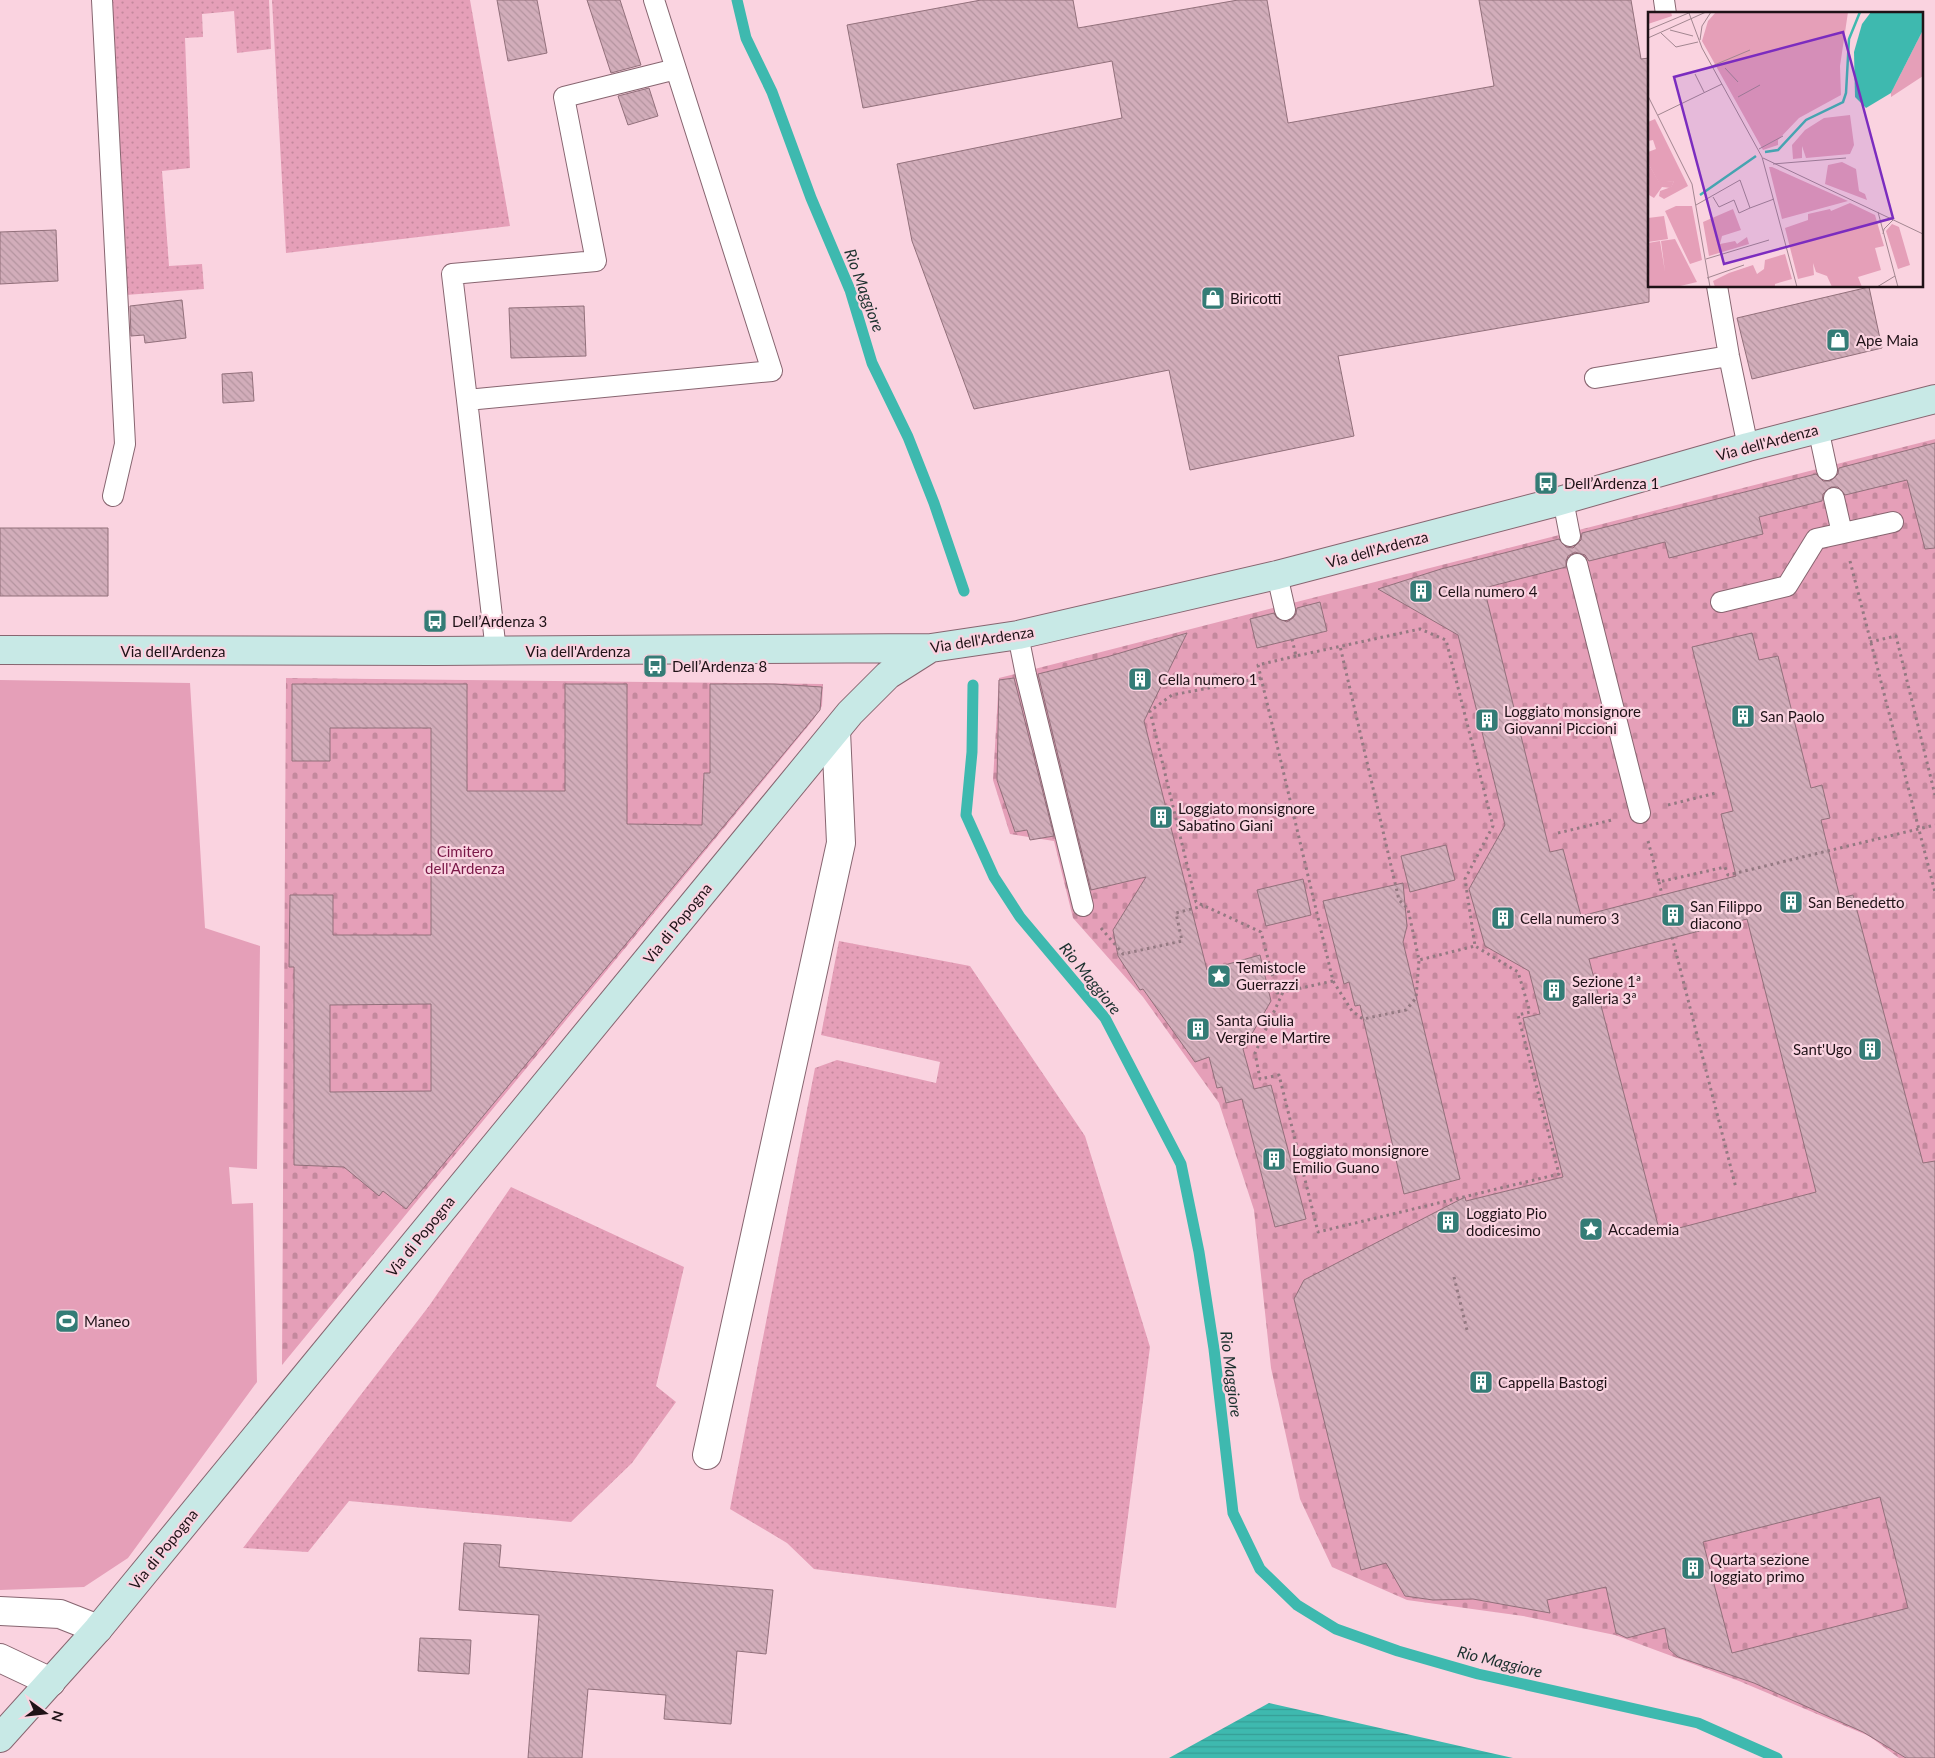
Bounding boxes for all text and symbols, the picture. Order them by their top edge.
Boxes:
inset map [1648,12,1922,288]
water label: Rio Maggiore [841,246,889,334]
shop icon: Biricotti [1200,285,1226,311]
place label: Biricotti [1230,289,1282,307]
shop icon: Ape Maia [1825,327,1851,353]
place label: Ape Maia [1856,331,1919,349]
street label: Via dell'Ardenza [1714,420,1820,464]
bus stop icon: Dell’Ardenza 1 [1533,470,1559,496]
place label: Dell’Ardenza 1 [1564,474,1659,492]
street label: Via dell'Ardenza [1324,527,1430,571]
building icon: Cella numero 4 [1408,578,1434,604]
place label: Cella numero 4 [1438,582,1538,600]
bus stop icon: Dell’Ardenza 3 [422,608,448,634]
place label: Dell’Ardenza 3 [452,612,547,630]
street label: Via dell'Ardenza [929,622,1035,656]
street label: Via dell'Ardenza [121,642,225,660]
street label: Via dell'Ardenza [526,642,630,660]
bus stop icon: Dell’Ardenza 8 [642,653,668,679]
place label: Dell’Ardenza 8 [672,657,767,675]
building icon: Cella numero 1 [1127,666,1153,692]
place label: Cella numero 1 [1158,670,1257,688]
place label: Loggiato monsignore Giovanni Piccioni [1504,702,1641,737]
building icon: San Paolo [1730,703,1756,729]
building icon: Loggiato monsignore Giovanni Piccioni [1474,707,1500,733]
place label: San Paolo [1760,707,1824,725]
place label: Loggiato monsignore Sabatino Giani [1178,799,1315,834]
building icon: Loggiato monsignore Sabatino Giani [1148,804,1174,830]
park label: Cimitero dell'Ardenza [425,842,505,877]
street label: Via di Popogna [639,879,715,967]
building icon: San Benedetto [1778,889,1804,915]
place label: San Benedetto [1808,893,1904,911]
place label: San Filippo diacono [1690,897,1762,932]
building icon: San Filippo diacono [1660,902,1686,928]
building icon: Cella numero 3 [1490,905,1516,931]
place label: Cella numero 3 [1520,909,1619,927]
water label: Rio Maggiore [1056,938,1126,1018]
place label: Temistocle Guerrazzi [1236,958,1306,993]
place icon: Temistocle Guerrazzi [1206,963,1232,989]
place label: Sezione 1ª galleria 3ª [1572,972,1641,1007]
building icon: Sezione 1ª galleria 3ª [1541,977,1567,1003]
place label: Santa Giulia Vergine e Martire [1216,1011,1331,1046]
building icon: Santa Giulia Vergine e Martire [1185,1016,1211,1042]
building icon: Sant'Ugo [1857,1036,1883,1062]
place label: Sant'Ugo [1793,1040,1852,1058]
place label: Loggiato monsignore Emilio Guano [1292,1141,1429,1176]
building icon: Loggiato monsignore Emilio Guano [1261,1146,1287,1172]
street label: Via di Popogna [382,1192,458,1280]
place label: Loggiato Pio dodicesimo [1466,1204,1547,1239]
building icon: Loggiato Pio dodicesimo [1435,1209,1461,1235]
place icon: Accademia [1578,1216,1604,1242]
place label: Accademia [1608,1220,1679,1238]
sports icon: Maneo [54,1308,80,1334]
place label: Maneo [84,1312,130,1330]
water label: Rio Maggiore [1217,1330,1247,1419]
building icon: Cappella Bastogi [1468,1369,1494,1395]
place label: Cappella Bastogi [1498,1373,1607,1391]
street label: Via di Popogna [125,1505,201,1593]
place label: Quarta sezione loggiato primo [1710,1550,1810,1585]
building icon: Quarta sezione loggiato primo [1680,1555,1706,1581]
water label: Rio Maggiore [1456,1641,1545,1681]
north arrow [20,1688,70,1738]
text: N [48,1709,68,1724]

